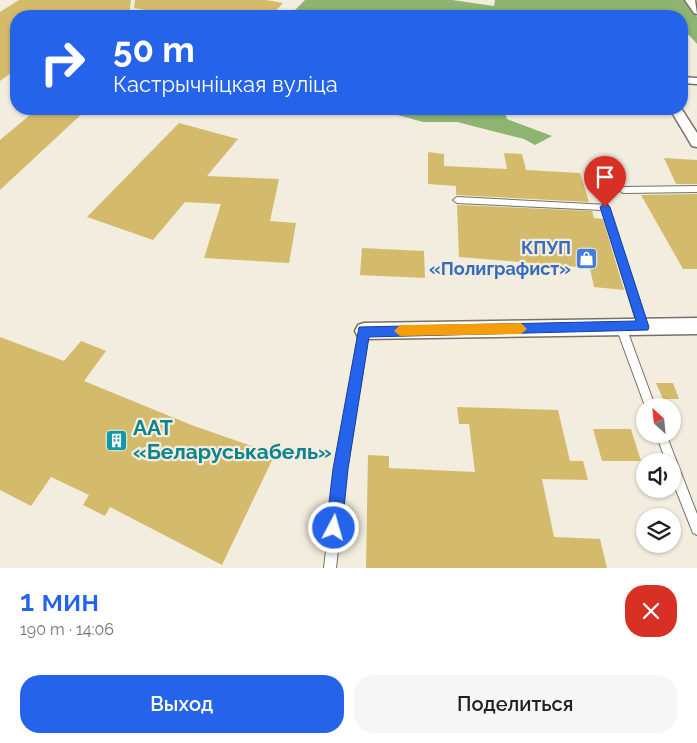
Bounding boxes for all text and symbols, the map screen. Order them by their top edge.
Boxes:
text: 50 m [113,29,195,70]
icon: right [30,30,95,95]
text: Кастрычніцкая вуліца [113,71,338,97]
pin [584,156,626,207]
icon: arrive [591,163,619,191]
place label: КПУП «Полиграфист» [429,237,571,279]
shop icon: КПУП «Полиграфист» [575,246,599,270]
north arrow [636,398,681,442]
map controls [636,398,681,553]
place label: ААТ «Беларуськабель» [133,415,332,464]
building icon: ААТ «Беларуськабель» [105,428,129,452]
button: sound [636,453,681,498]
position arrow [307,501,359,553]
button: layers [636,508,681,553]
text: 1 мин [20,583,99,618]
button: close [625,585,677,637]
text: 190 m · 14:06 [20,620,114,639]
button: Выход [20,675,344,733]
button: Поделиться [354,675,677,733]

